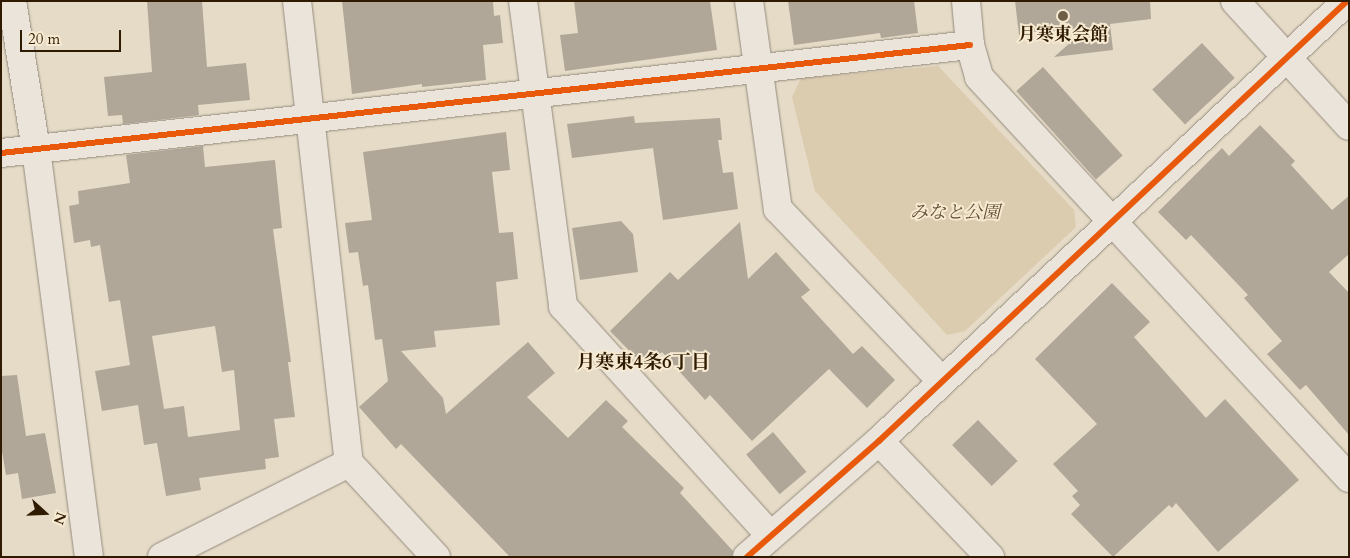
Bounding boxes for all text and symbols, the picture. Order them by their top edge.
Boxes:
marker: 月寒東会館 [1057,10,1069,22]
scale bar [22,20,124,52]
place label: 月寒東会館 [1018,24,1108,46]
text: 20 m [28,29,60,49]
park label: みなと公園 [910,202,1000,224]
district label: 月寒東4条6丁目 [576,352,710,374]
north arrow [20,488,70,538]
text: N [49,509,71,527]

